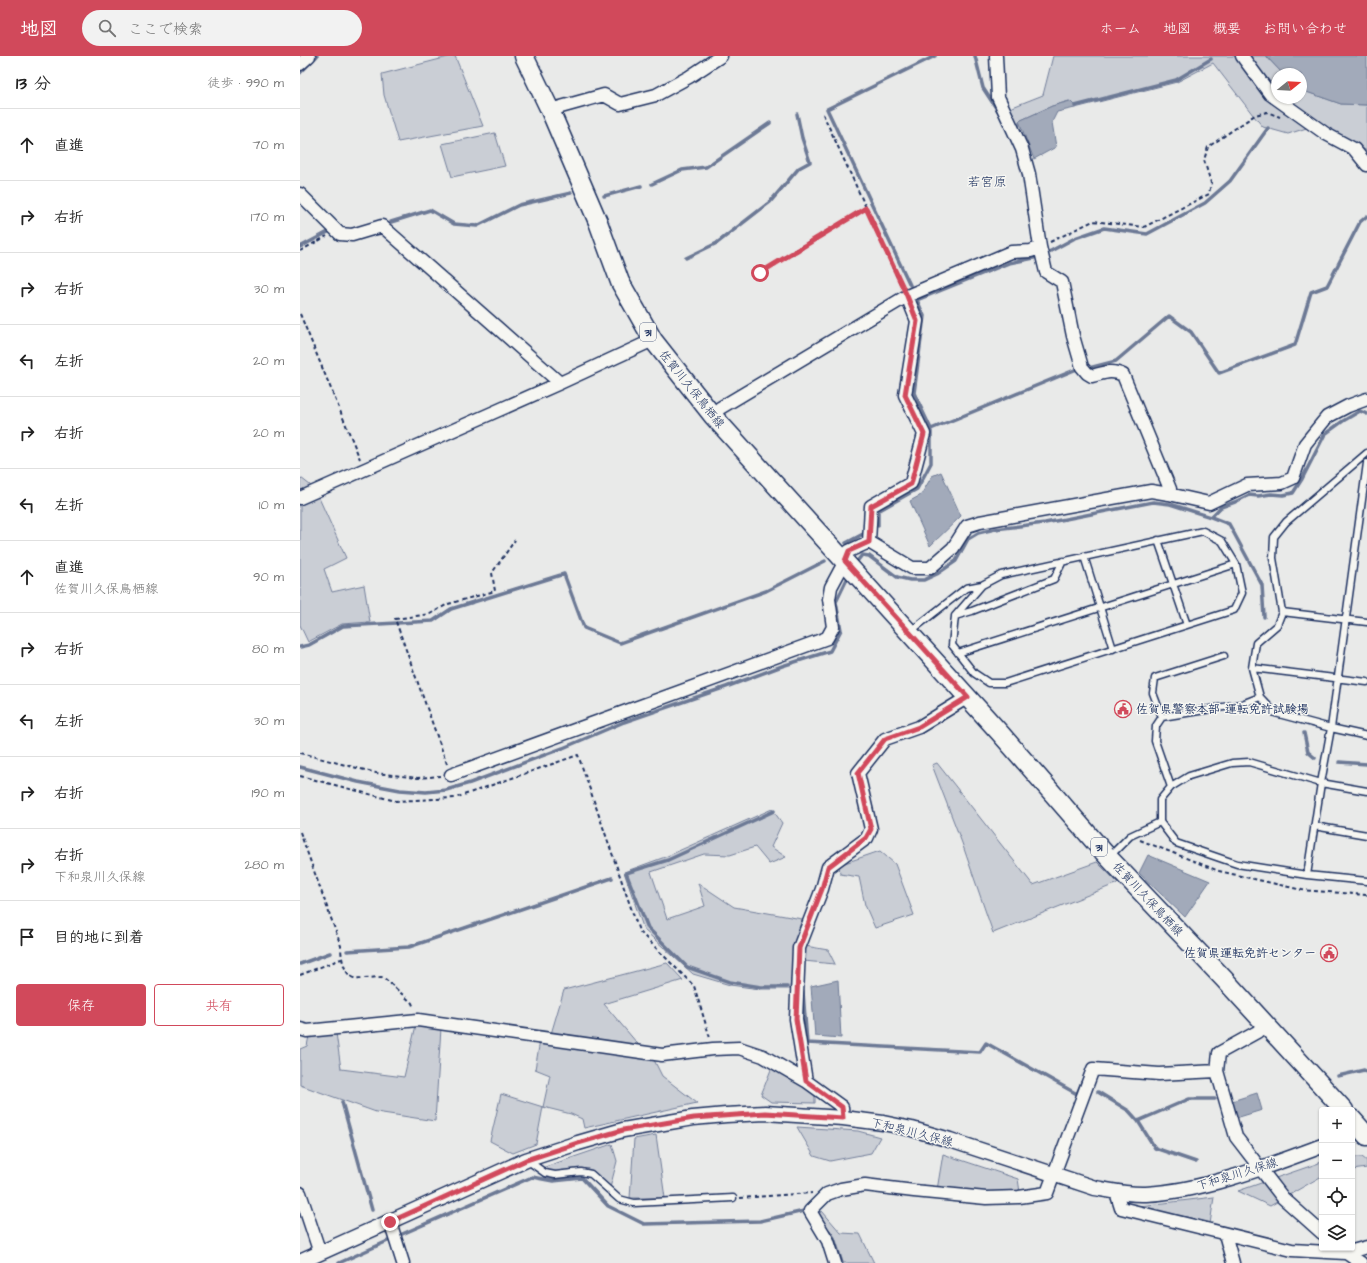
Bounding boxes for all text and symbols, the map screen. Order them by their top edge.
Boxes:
search box [82,10,362,46]
text: 地図 [20,16,58,43]
icon: search [96,17,118,39]
text: ここで検索 [128,19,203,40]
text: ホーム [1100,19,1141,39]
text: 地図 [1163,19,1191,39]
text: 概要 [1213,19,1241,39]
text: お問い合わせ [1263,19,1347,39]
north arrow [1271,68,1307,104]
text: 13 分 [16,72,51,96]
text: 徒歩 · 990 m [207,74,284,92]
icon: ahead [16,134,38,156]
text: 直進 [54,135,84,156]
text: 70 m [252,136,284,154]
district label: 若宮原 [967,173,1007,191]
icon: right [16,206,38,228]
text: 右折 [54,207,84,228]
text: 170 m [251,208,284,226]
route start [751,264,769,282]
icon: right [16,278,38,300]
text: 右折 [54,279,84,300]
text: 30 m [254,280,284,298]
road number: 31 [640,323,656,341]
street label: 佐賀川久保鳥栖線 [655,347,728,432]
icon: left [16,350,38,372]
text: 左折 [54,351,84,372]
text: 20 m [253,352,284,370]
icon: right [16,422,38,444]
text: 右折 [54,423,84,444]
text: 20 m [253,424,284,442]
icon: left [16,494,38,516]
text: 左折 [54,495,84,516]
text: 10 m [259,496,284,514]
text: 直進 [54,557,84,578]
icon: ahead [16,566,38,588]
text: 90 m [253,568,284,586]
text: 佐賀川久保鳥栖線 [54,580,158,598]
icon: right [16,638,38,660]
text: 右折 [54,639,84,660]
text: 80 m [252,640,284,658]
public building icon: 佐賀県警察本部 運転免許試験場 [1113,699,1133,719]
place label: 佐賀県警察本部 運転免許試験場 [1136,701,1309,718]
icon: left [16,710,38,732]
text: 左折 [54,711,84,732]
text: 30 m [254,712,284,730]
icon: right [16,782,38,804]
text: 右折 [54,783,84,804]
text: 190 m [251,784,284,802]
road number: 31 [1091,838,1107,856]
text: 右折 [54,845,84,866]
icon: right [16,854,38,876]
text: 280 m [245,856,284,874]
street label: 佐賀川久保鳥栖線 [1109,858,1187,940]
text: 下和泉川久保線 [54,868,145,886]
icon: arrive [16,926,38,948]
text: 目的地に到着 [54,927,144,948]
public building icon: 佐賀県運転免許センター [1319,943,1339,963]
place label: 佐賀県運転免許センター [1184,945,1316,962]
button: 保存 [16,984,146,1026]
button: 共有 [154,984,284,1026]
map controls [1319,1107,1355,1251]
button: + [1319,1107,1355,1143]
street label: 下和泉川久保線 [869,1114,955,1151]
button: − [1319,1143,1355,1179]
street label: 下和泉川久保線 [1194,1154,1280,1195]
button: locate [1319,1179,1355,1215]
route end [381,1213,399,1231]
button: layers [1319,1215,1355,1251]

